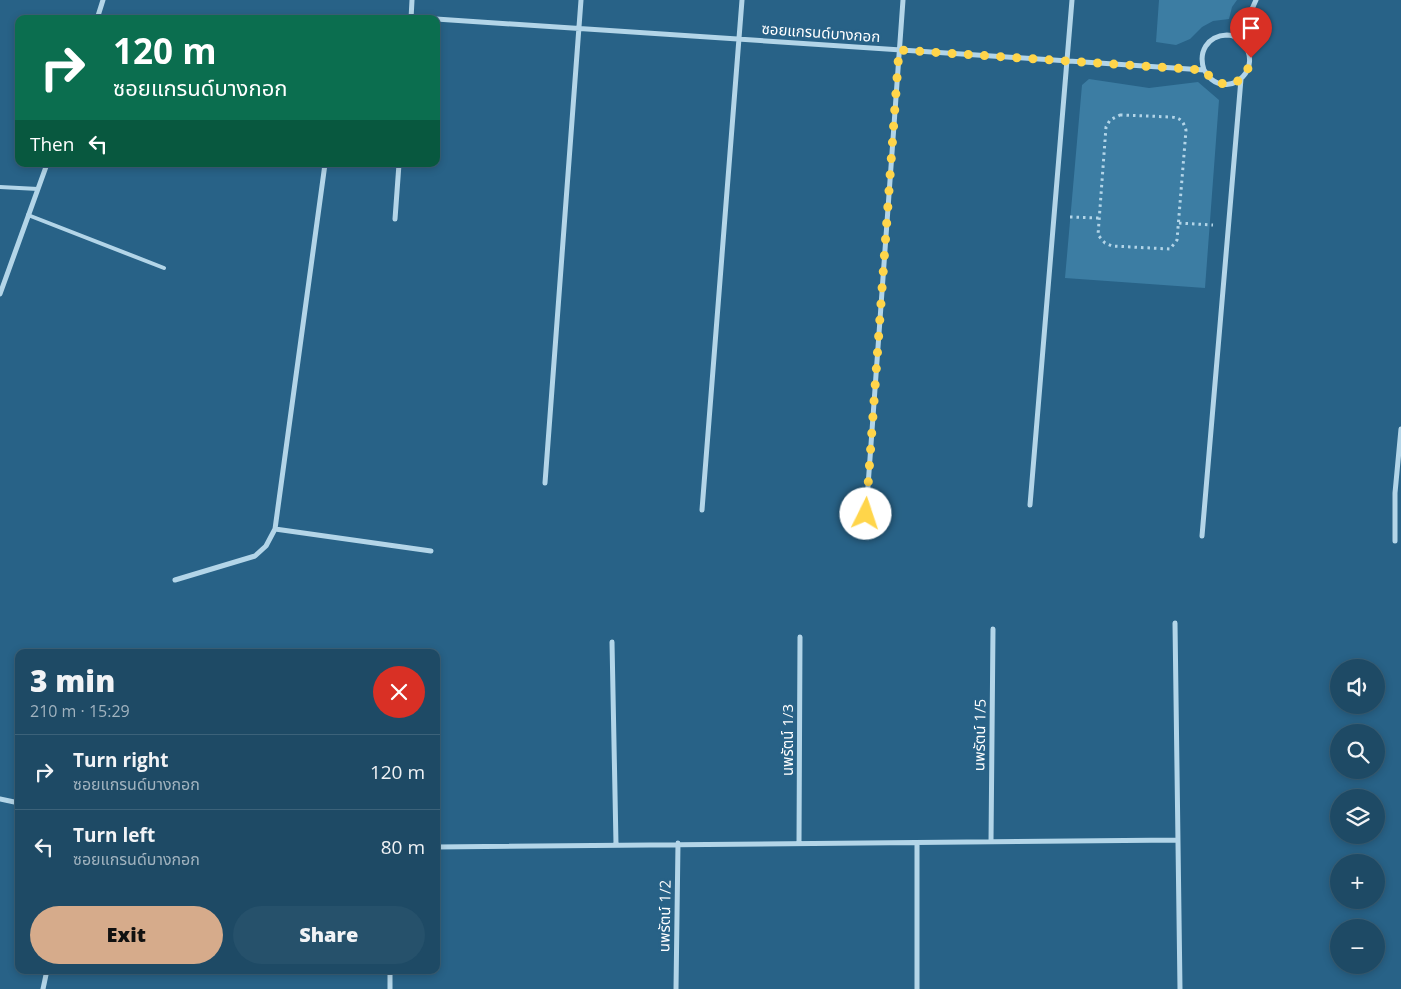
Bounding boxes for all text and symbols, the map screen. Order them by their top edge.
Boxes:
pin [1230,7,1272,58]
icon: arrive [1237,14,1265,42]
street label: ซอยแกรนด์บางกอก [761,18,881,46]
text: 120 m [113,27,217,74]
icon: right [30,35,95,100]
text: ซอยแกรนด์บางกอก [113,72,287,102]
icon: left [84,130,112,158]
text: Then [30,131,74,157]
position arrow [839,487,891,539]
map controls [1330,659,1385,974]
button: sound [1330,659,1385,714]
text: 3 min [30,660,115,701]
button: close [373,666,425,718]
street label: นพรัตน์ 1/5 [968,699,990,771]
text: 210 m · 15:29 [30,700,130,722]
street label: นพรัตน์ 1/3 [777,704,797,776]
button: search [1330,724,1385,779]
text: Turn right [73,747,168,773]
icon: right [30,758,58,786]
text: 120 m [370,759,425,785]
text: ซอยแกรนด์บางกอก [73,773,200,795]
button: layers [1330,789,1385,844]
text: Turn left [73,822,155,848]
icon: left [30,833,58,861]
text: 80 m [381,834,425,860]
text: ซอยแกรนด์บางกอก [73,848,200,870]
button: + [1330,854,1385,909]
street label: นพรัตน์ 1/2 [653,880,675,952]
button: Exit [30,906,223,964]
button: Share [233,906,425,964]
button: − [1330,919,1385,974]

